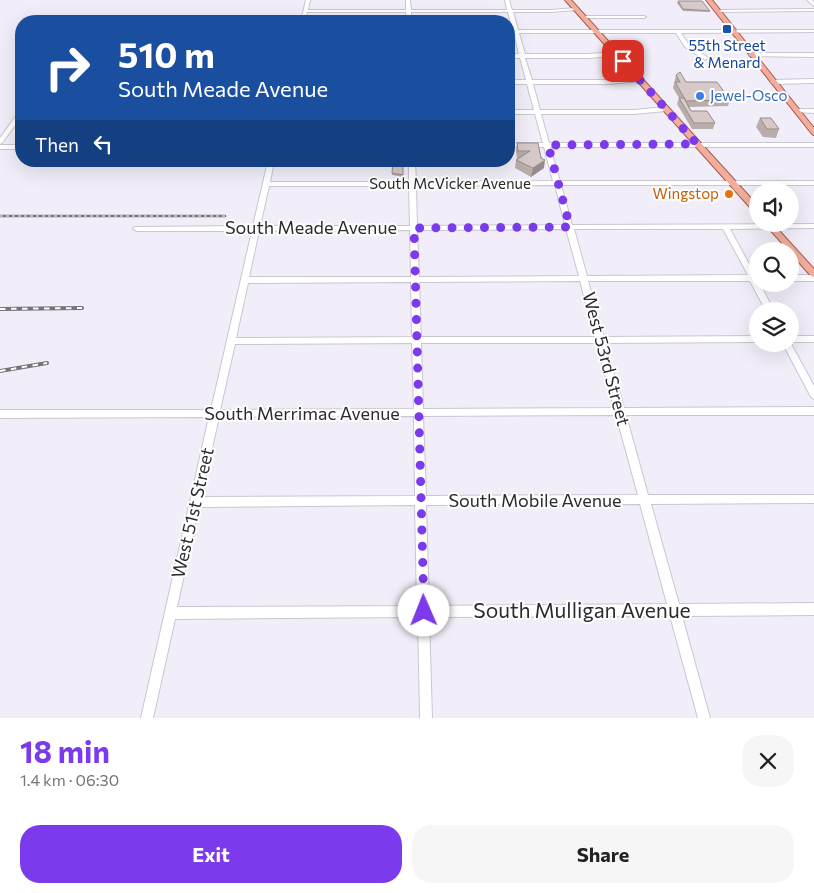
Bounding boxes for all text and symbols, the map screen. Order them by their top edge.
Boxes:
marker: 55th Street & Menard [721,23,733,35]
text: 510 m [118,32,215,75]
icon: right [35,35,100,100]
place label: 55th Street & Menard [688,36,766,71]
pin [602,40,644,82]
icon: arrive [609,47,637,75]
text: South Meade Avenue [118,75,328,102]
place label: Jewel-Osco [710,86,787,104]
marker: Jewel-Osco [694,90,706,102]
icon: left [89,130,117,158]
text: Then [35,133,79,156]
street label: South McVicker Avenue [369,174,531,192]
map controls [749,182,799,352]
button: sound [749,182,799,232]
place label: Wingstop [652,184,719,202]
marker: Wingstop [723,188,735,200]
street label: South Meade Avenue [225,216,397,238]
button: search [749,242,799,292]
street label: West 53rd Street [579,289,635,428]
button: layers [749,302,799,352]
street label: South Merrimac Avenue [204,402,400,424]
street label: West 51st Street [166,445,218,580]
street label: South Mobile Avenue [448,489,622,511]
position arrow [397,584,449,636]
street label: South Mulligan Avenue [473,597,691,622]
text: 18 min [20,732,110,769]
button: close [742,735,794,787]
text: 1.4 km · 06:30 [20,770,119,789]
button: Exit [20,825,402,883]
button: Share [412,825,794,883]

